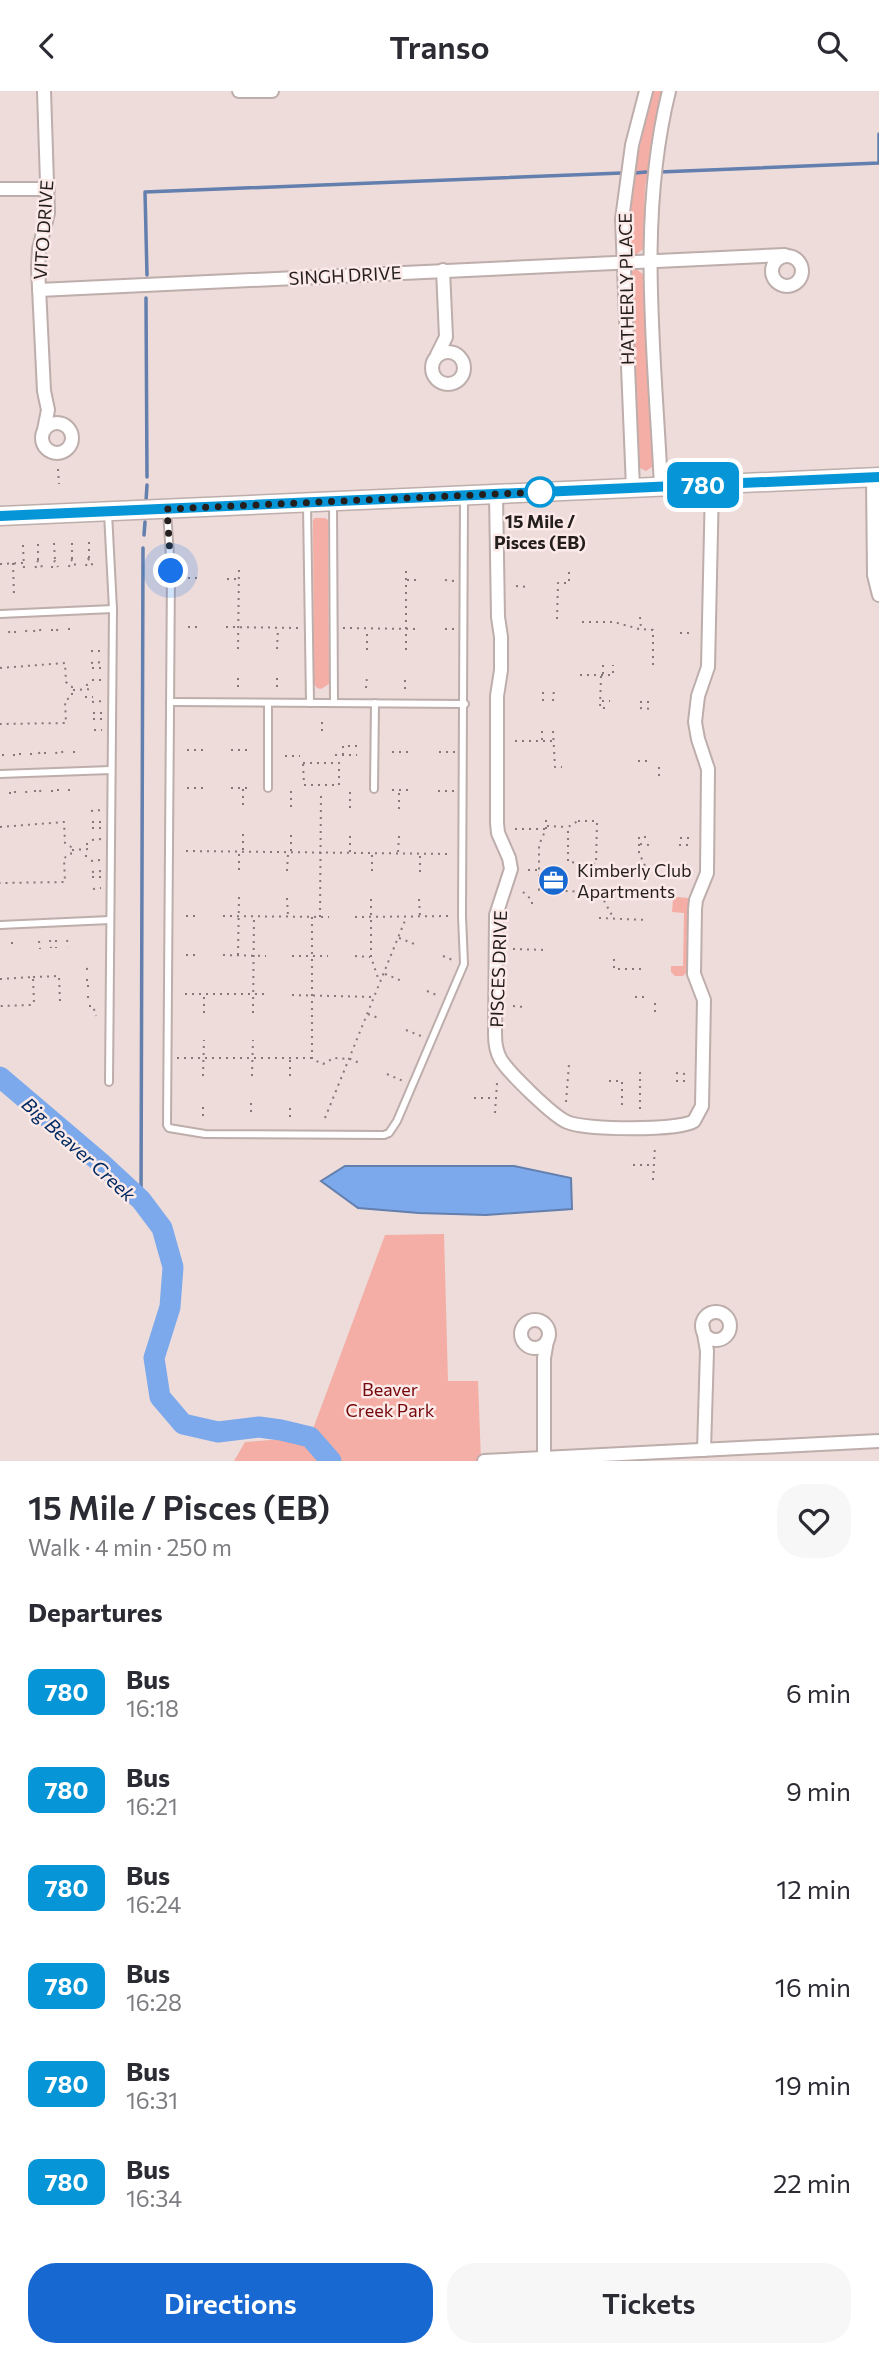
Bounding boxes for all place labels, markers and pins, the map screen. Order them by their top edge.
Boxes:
marker: 15 Mile / Pisces (EB) [525,477,555,507]
place label: 15 Mile / Pisces (EB) [494,510,586,553]
place label: Kimberly Club Apartments [577,859,692,902]
office icon: Kimberly Club Apartments [537,863,571,897]

